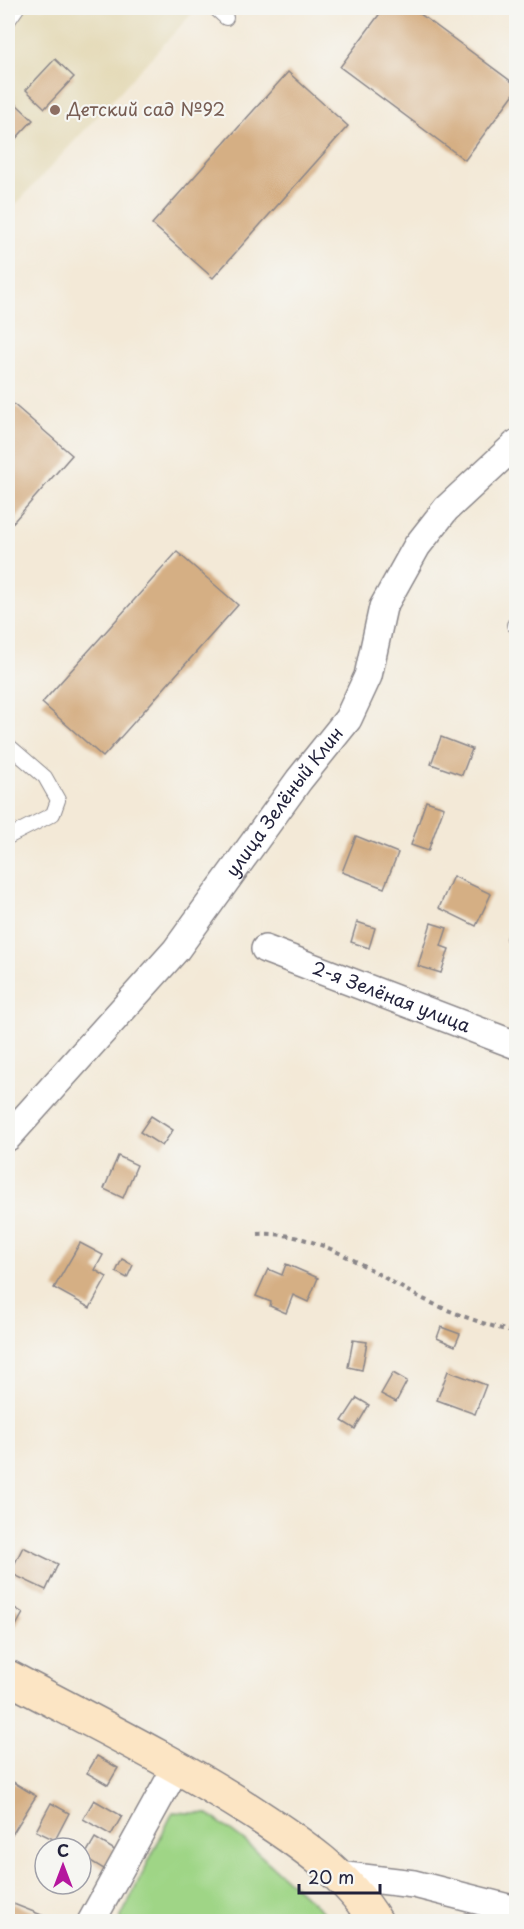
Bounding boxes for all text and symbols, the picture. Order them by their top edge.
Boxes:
place label: Детский сад №92 [66,95,225,122]
marker: Детский сад №92 [48,103,62,117]
street label: улица Зелёный Клин [218,720,349,882]
street label: 2-я Зелёная улица [309,953,475,1039]
north arrow [33,1836,93,1896]
text: С [57,1838,69,1862]
scale bar [299,1857,380,1895]
text: 20 m [308,1863,354,1890]

